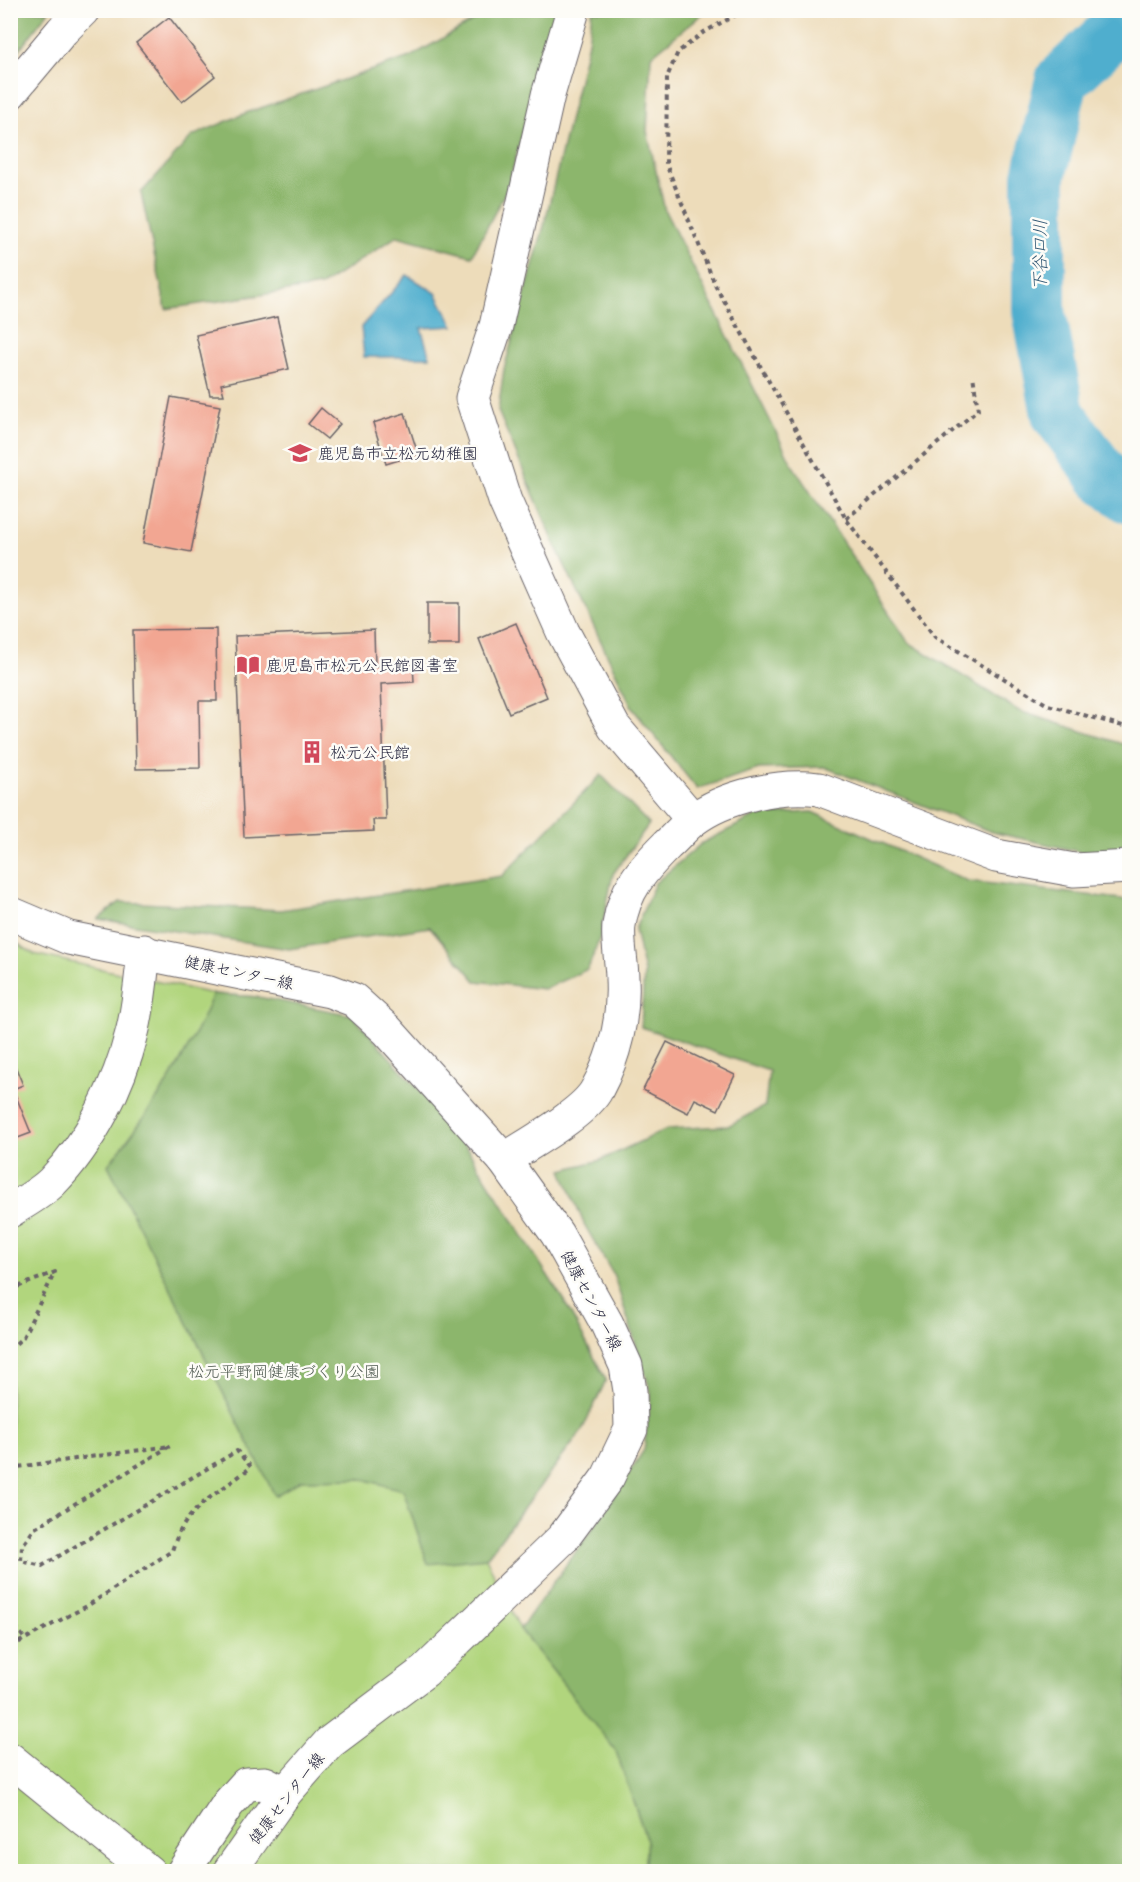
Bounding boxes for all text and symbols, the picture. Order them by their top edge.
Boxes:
water label: 下谷口川 [1028,219,1051,291]
school or university icon: 鹿児島市立松元幼稚園 [287,440,313,466]
place label: 鹿児島市立松元幼稚園 [318,443,478,463]
library icon: 鹿児島市松元公民館図書室 [235,652,261,678]
place label: 鹿児島市松元公民館図書室 [266,655,458,675]
building icon: 松元公民館 [299,739,325,765]
place label: 松元公民館 [330,742,410,762]
street label: 健康センター線 [182,951,296,993]
street label: 健康センター線 [557,1246,627,1354]
park label: 松元平野岡健康づくり公園 [188,1361,380,1381]
street label: 健康センター線 [244,1748,328,1848]

